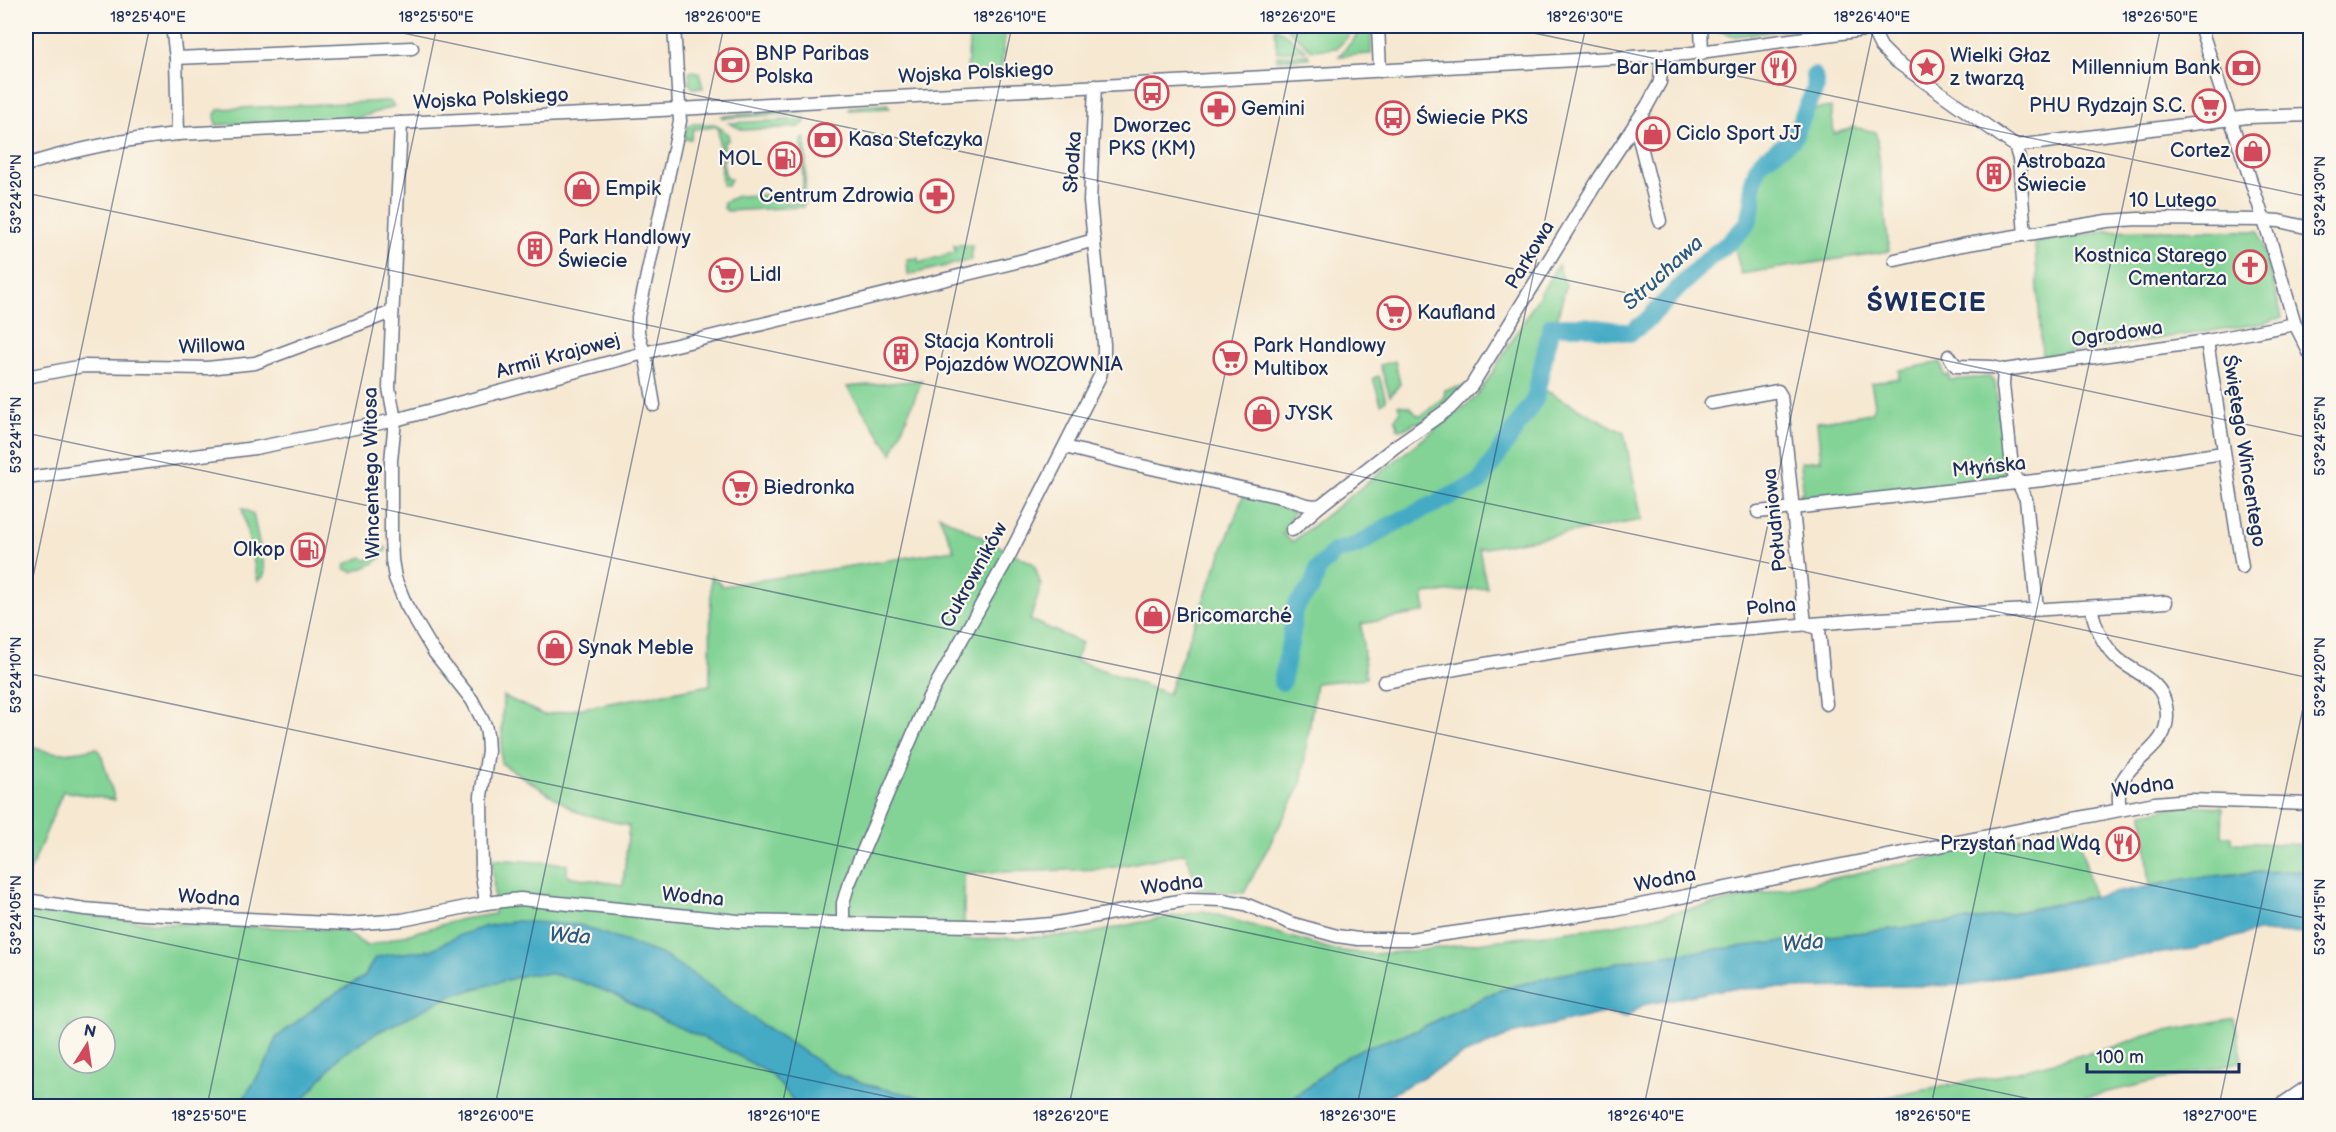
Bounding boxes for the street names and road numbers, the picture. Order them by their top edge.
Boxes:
street label: Wojska Polskiego [898,57,1054,89]
street label: Wojska Polskiego [413,83,569,115]
street label: Słodka [1059,130,1087,194]
street label: 10 Lutego [2129,189,2217,213]
street label: Parkowa [1500,216,1560,294]
street label: Ogrodowa [2070,316,2164,352]
street label: Armii Krajowej [493,328,623,384]
street label: Willowa [178,332,246,360]
street label: Świętego Wincentego [2217,353,2272,549]
street label: Wincentego Witosa [359,387,385,559]
street label: Młyńska [1951,451,2027,483]
street label: Południowa [1758,467,1792,573]
street label: Cukrowników [935,518,1013,632]
street label: Polna [1745,593,1797,621]
street label: Wodna [2110,771,2176,803]
street label: Wodna [1632,862,1698,898]
street label: Wodna [1140,869,1204,901]
street label: Wodna [661,882,725,912]
street label: Wodna [177,884,241,912]

